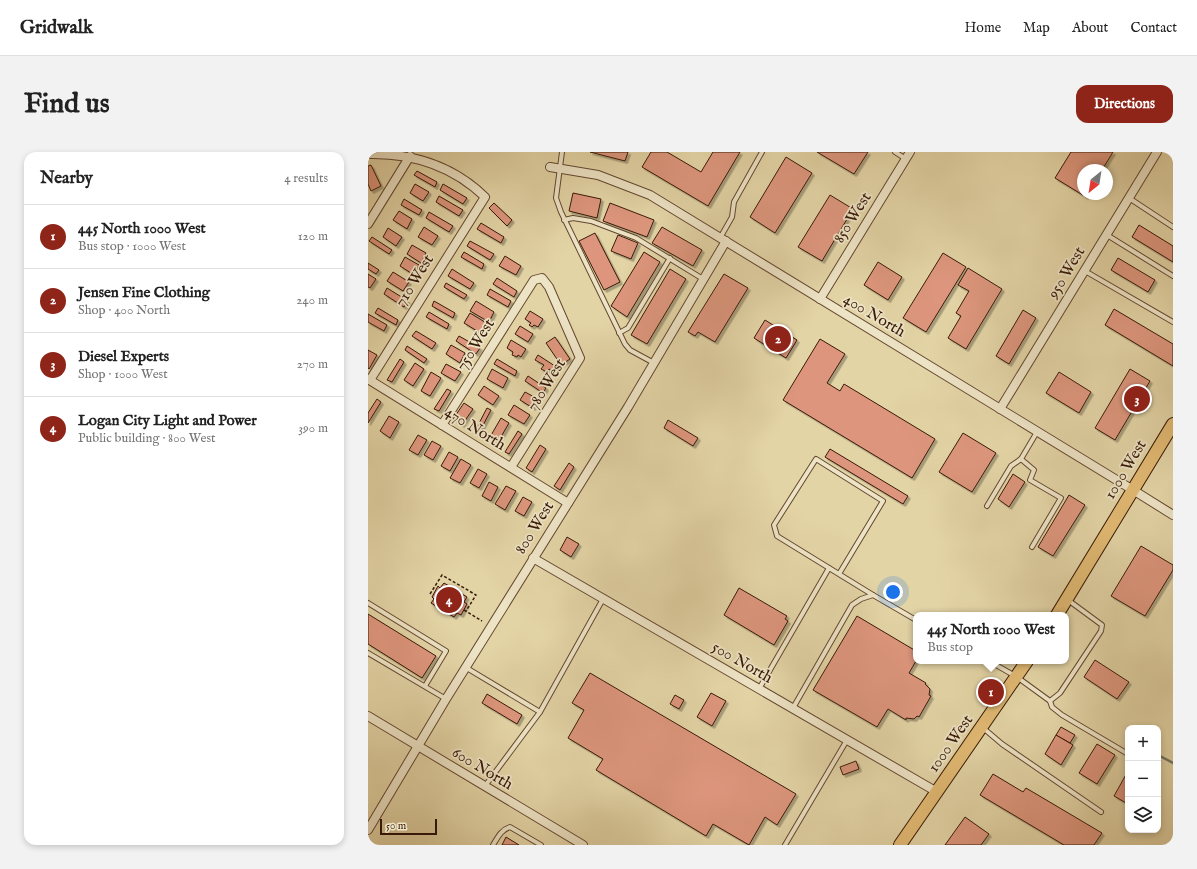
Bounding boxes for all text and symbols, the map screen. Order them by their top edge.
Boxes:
text: Gridwalk [20,16,93,40]
text: Home [965,19,1001,37]
text: Map [1023,19,1050,37]
text: About [1072,19,1108,37]
text: Contact [1130,19,1177,37]
button: Directions [1076,85,1173,123]
text: Find us [24,87,110,122]
north arrow [1077,164,1113,200]
text: Nearby [40,168,93,189]
text: 4 results [284,170,328,187]
street label: 850 West [830,188,877,247]
text: 445 North 1000 West [78,219,206,238]
text: 1 [51,228,55,245]
text: 120 m [298,228,328,245]
text: Bus stop · 1000 West [78,238,186,255]
street label: 950 West [1043,243,1091,303]
street label: 710 West [391,251,439,311]
text: Jensen Fine Clothing [78,283,210,302]
street label: 400 North [839,290,909,343]
text: 2 [50,292,56,309]
text: 240 m [296,292,328,309]
text: Shop · 400 North [78,302,170,319]
street label: 750 West [452,315,500,375]
pin: 2 [765,324,791,354]
text: Diesel Experts [78,347,169,366]
street label: 780 West [523,355,571,415]
text: 3 [51,356,55,373]
text: 270 m [297,356,328,373]
text: Shop · 1000 West [78,366,168,383]
pin: 3 [1124,384,1150,414]
street label: 470 North [441,402,510,456]
text: Logan City Light and Power [78,411,257,430]
text: 4 [50,420,56,437]
text: 390 m [298,420,328,437]
text: Public building · 800 West [78,430,216,447]
street label: 1000 West [1100,436,1152,503]
street label: 800 West [511,498,559,558]
your location [883,582,903,602]
pin: 4 [436,585,462,615]
popup [913,612,1069,664]
text: 445 North 1000 West [927,620,1055,639]
street label: 500 North [708,638,776,689]
text: Bus stop [927,639,973,656]
pin: 1 [978,677,1004,707]
street label: 1000 West [924,711,978,777]
map controls [1125,725,1161,833]
button: + [1125,725,1161,761]
street label: 600 North [448,743,517,795]
button: − [1125,761,1161,797]
button: layers [1125,797,1161,833]
scale bar [380,817,437,836]
text: 50 m [386,819,406,833]

